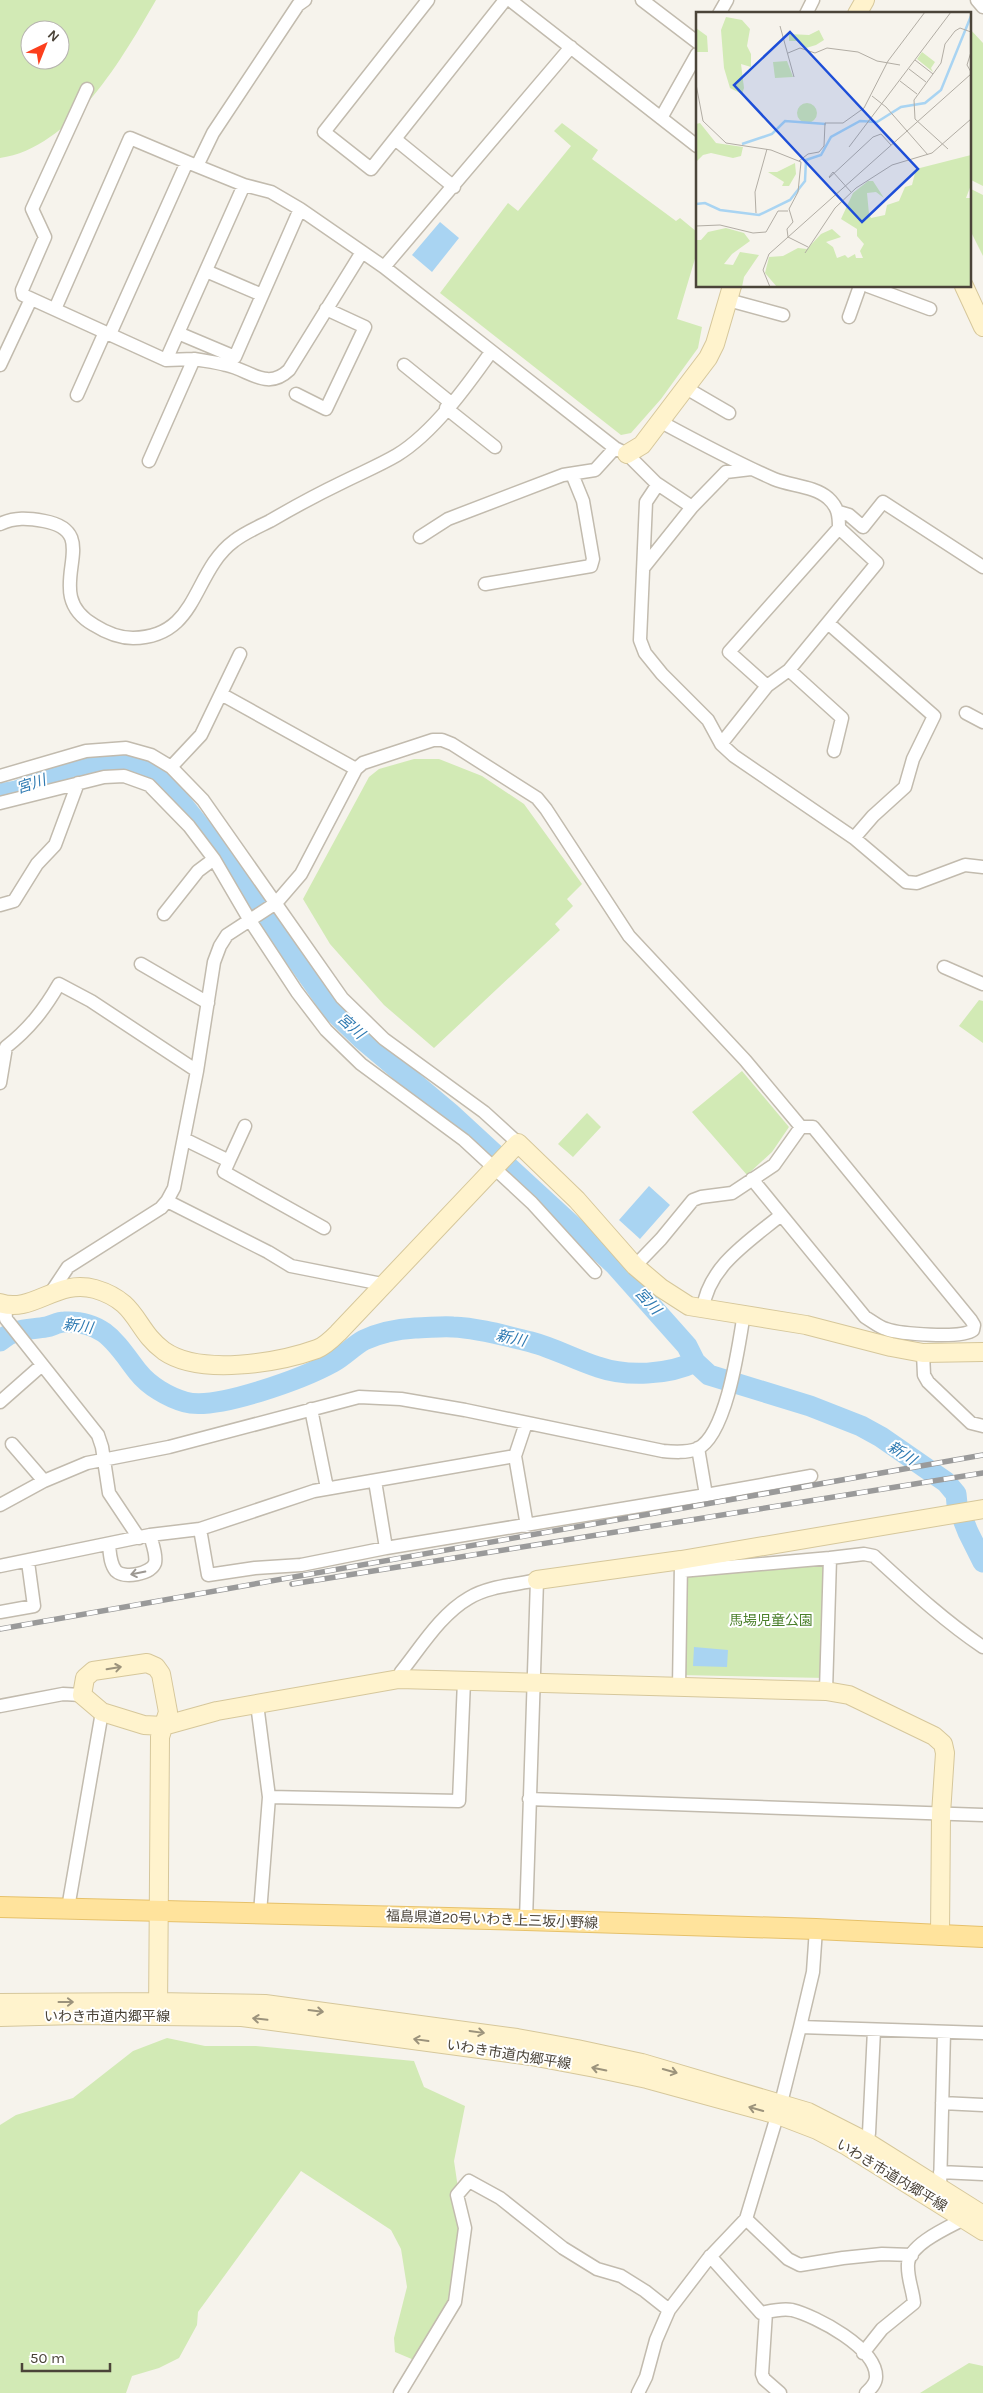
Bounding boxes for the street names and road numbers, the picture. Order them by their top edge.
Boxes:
street label: 福島県道20号いわき上三坂小野線 [386,1907,598,1932]
street label: いわき市道内郷平線 [44,2008,170,2025]
street label: いわき市道内郷平線 [445,2036,572,2073]
street label: いわき市道内郷平線 [833,2136,950,2215]

